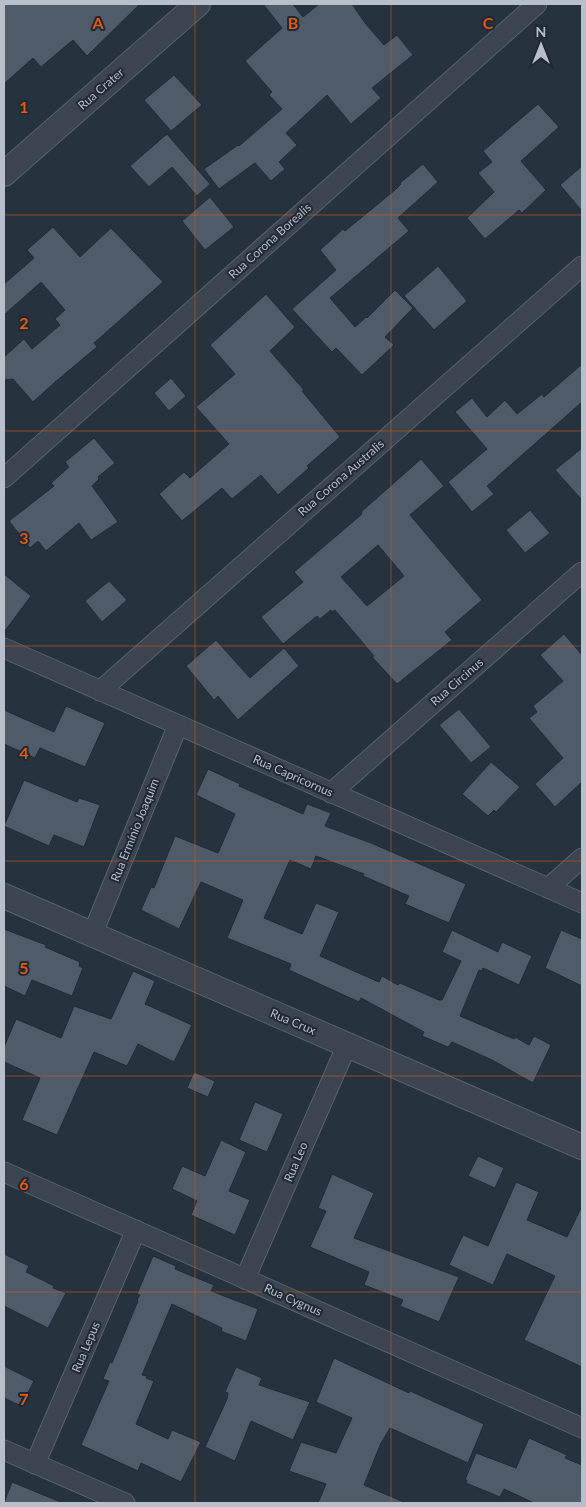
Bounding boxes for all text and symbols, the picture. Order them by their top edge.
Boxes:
text: A [91,13,104,32]
text: B [288,13,298,32]
text: C [483,13,494,32]
north arrow [516,20,566,70]
text: N [536,23,546,40]
street label: Rua Crater [75,64,127,113]
text: 1 [19,97,29,116]
street label: Rua Corona Borealis [225,200,314,282]
text: 2 [19,313,29,332]
street label: Rua Corona Australis [295,436,387,519]
text: 3 [19,528,29,547]
street label: Rua Circinus [427,655,486,709]
text: 4 [19,743,29,762]
street label: Rua Capricornus [251,751,336,800]
street label: Rua Ermínio Joaquim [107,776,162,884]
text: 5 [19,958,29,977]
street label: Rua Crux [268,1005,318,1038]
street label: Rua Leo [280,1139,311,1184]
text: 6 [19,1174,29,1193]
street label: Rua Cygnus [262,1280,324,1319]
street label: Rua Lepus [68,1319,103,1374]
text: 7 [19,1389,29,1408]

